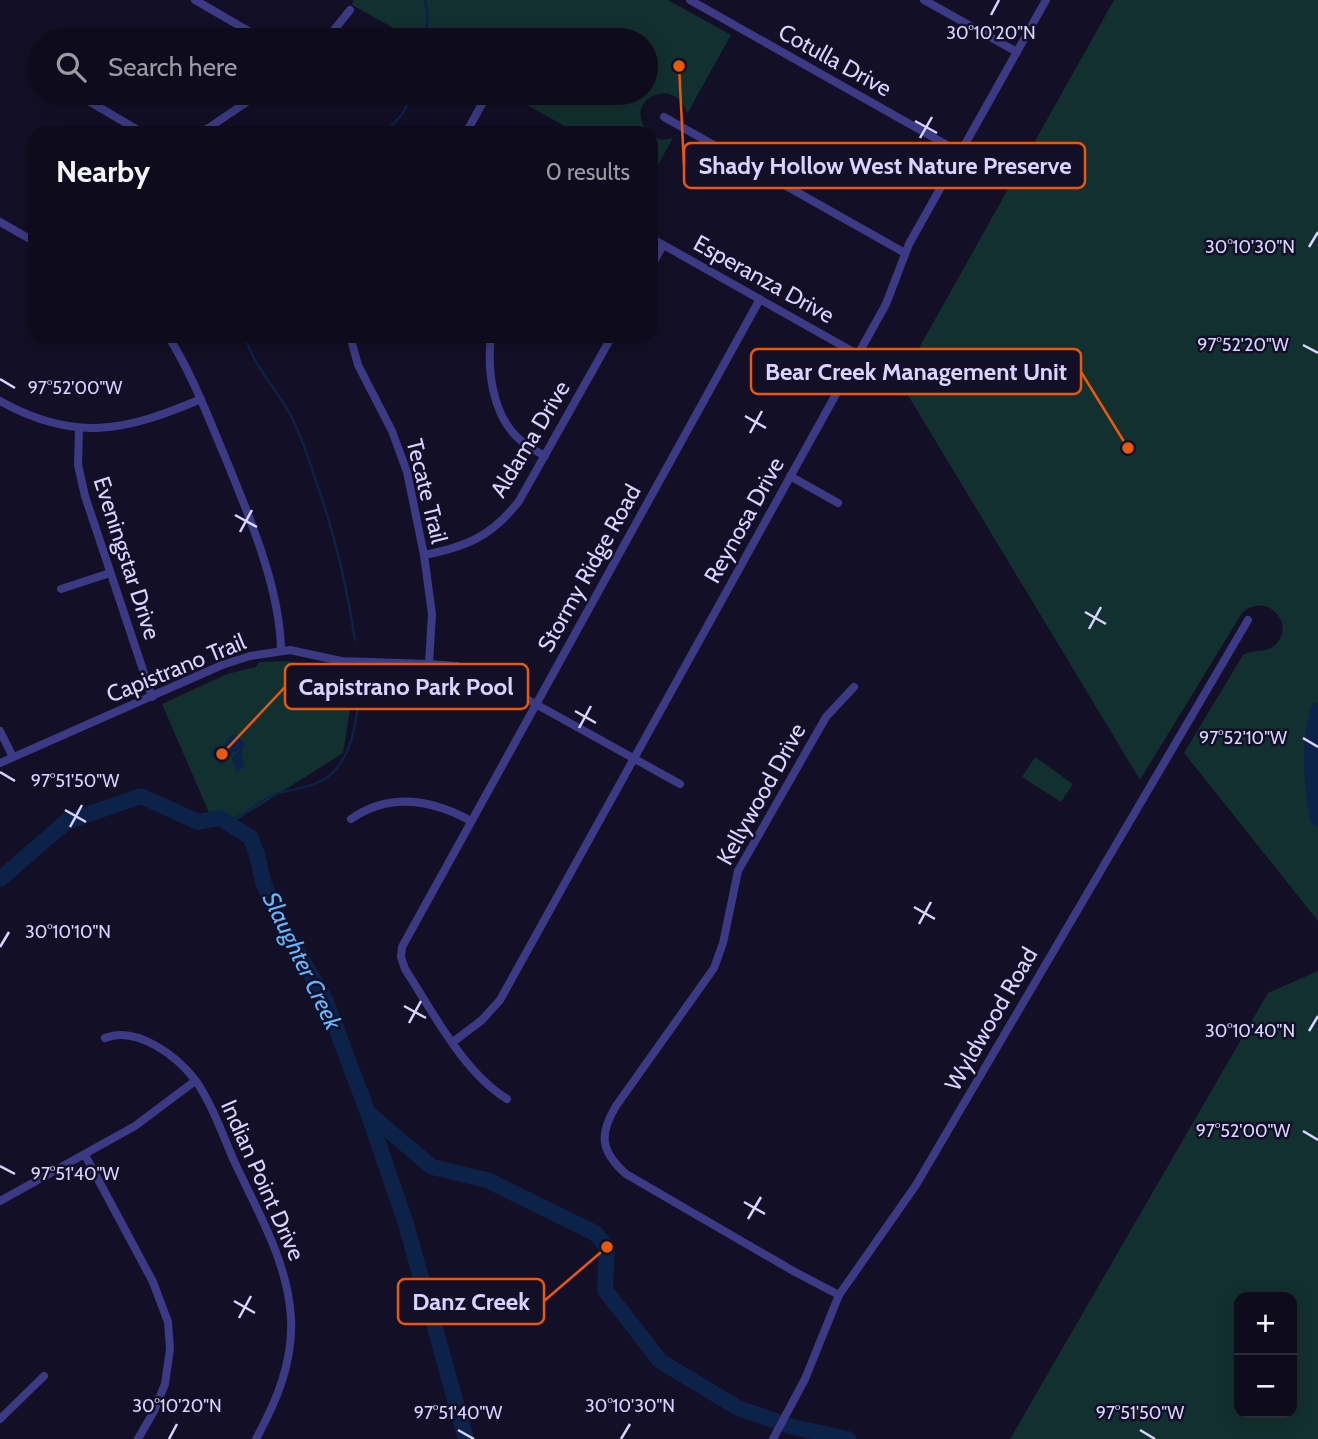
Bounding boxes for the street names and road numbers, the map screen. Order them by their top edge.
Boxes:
street label: Cotulla Drive [774,18,897,103]
street label: Esperanza Drive [689,229,839,329]
street label: Aldama Drive [484,375,576,502]
street label: Tecate Trail [401,436,454,547]
street label: Reynosa Drive [698,452,790,588]
street label: Eveningstar Drive [87,473,167,643]
street label: Stormy Ridge Road [531,479,647,657]
street label: Capistrano Trail [102,627,250,709]
street label: Kellywood Drive [711,718,812,870]
street label: Wyldwood Road [939,942,1043,1096]
street label: Indian Point Drive [215,1095,311,1265]

